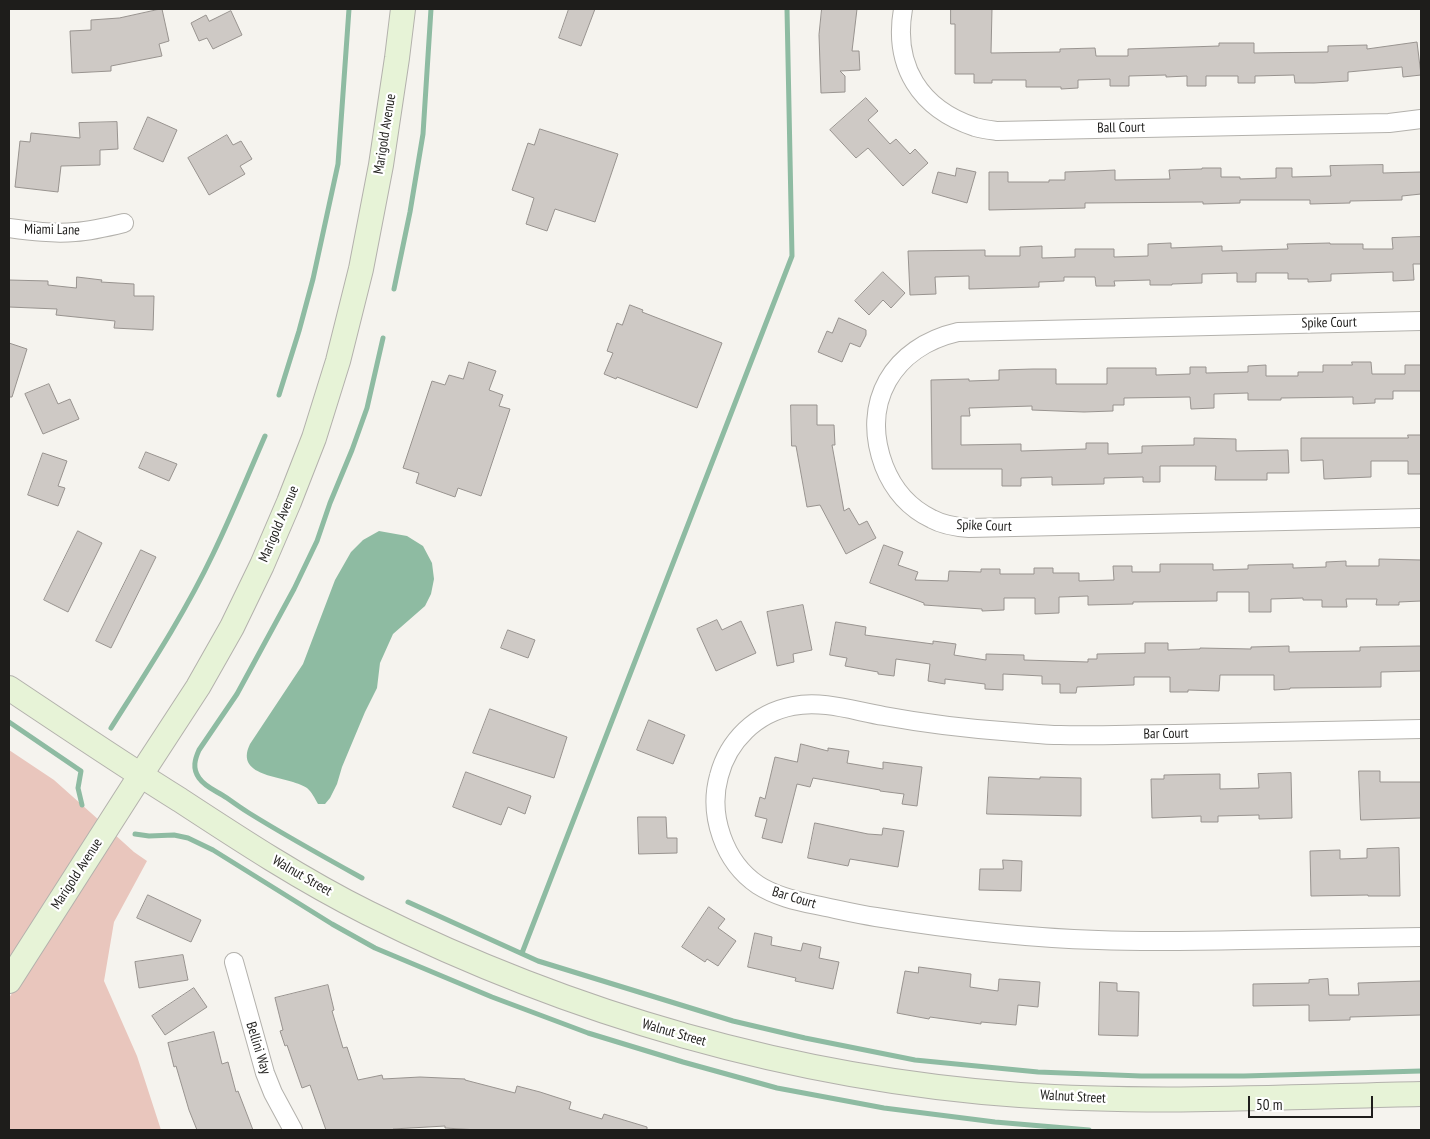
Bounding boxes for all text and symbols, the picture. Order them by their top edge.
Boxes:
street label: Marigold Avenue [370,93,400,175]
street label: Ball Court [1097,119,1145,137]
street label: Miami Lane [24,221,80,239]
street label: Spike Court [1301,314,1357,332]
street label: Marigold Avenue [255,483,303,565]
street label: Spike Court [956,517,1012,535]
street label: Bar Court [1143,725,1189,743]
street label: Marigold Avenue [48,835,106,913]
street label: Walnut Street [269,852,335,900]
street label: Bar Court [770,883,818,913]
street label: Walnut Street [640,1016,708,1050]
street label: Bellini Way [242,1020,274,1076]
scale bar [1250,1086,1375,1118]
street label: Walnut Street [1040,1087,1106,1107]
text: 50 m [1256,1095,1282,1114]

